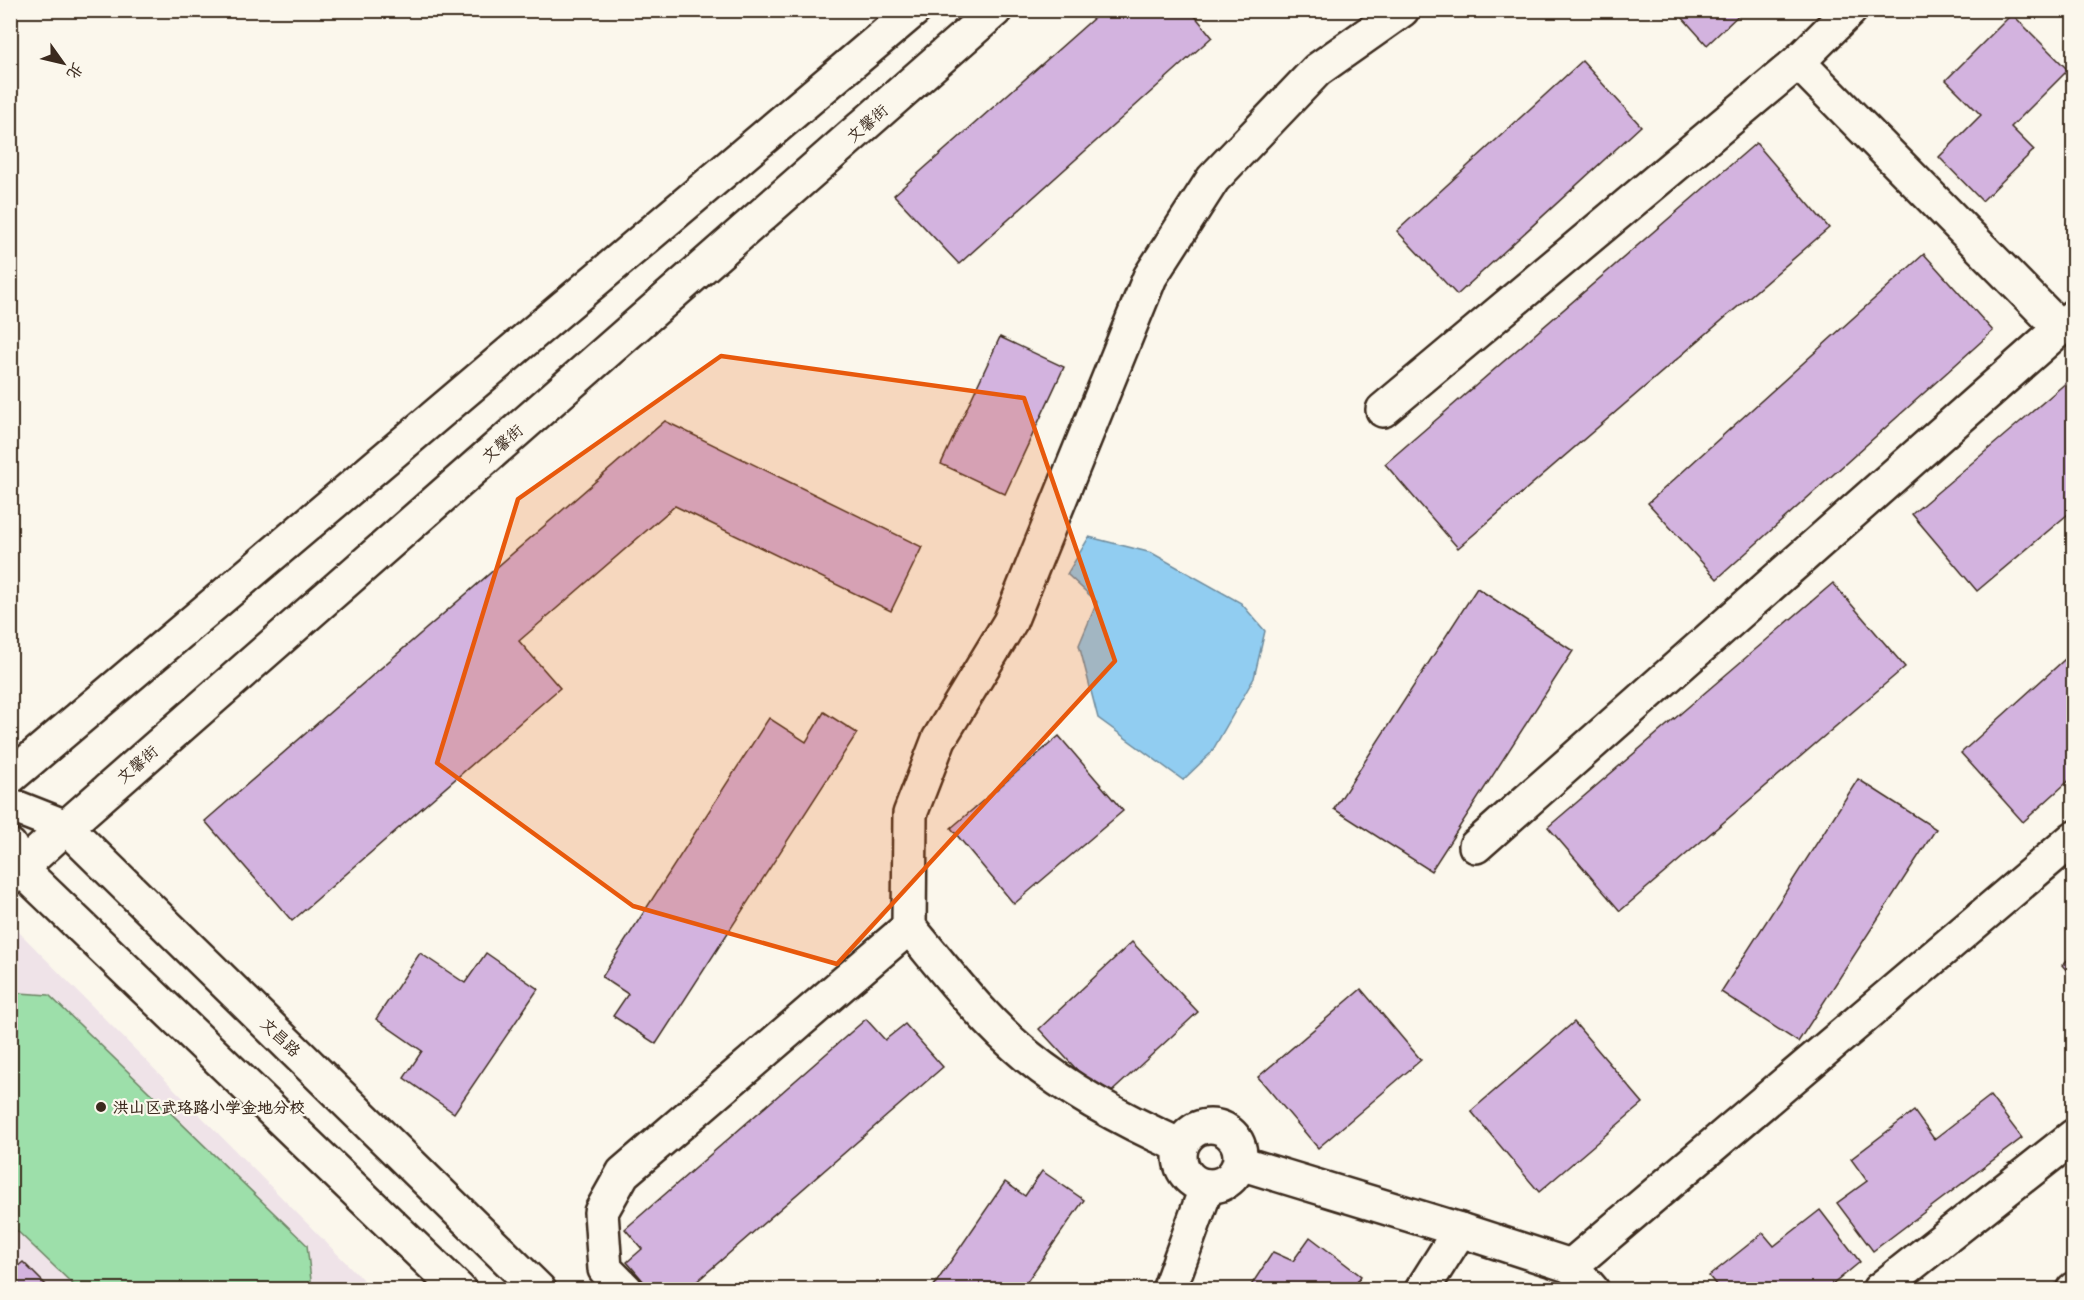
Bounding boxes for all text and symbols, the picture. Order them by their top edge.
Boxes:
north arrow [33,33,93,93]
text: 北 [63,59,87,83]
street label: 文馨街 [844,101,892,146]
street label: 文馨街 [479,421,527,466]
street label: 文馨街 [114,742,162,787]
street label: 文昌路 [257,1015,304,1061]
place label: 洪山区武珞路小学金地分校 [113,1099,305,1117]
marker: 洪山区武珞路小学金地分校 [94,1100,108,1114]

